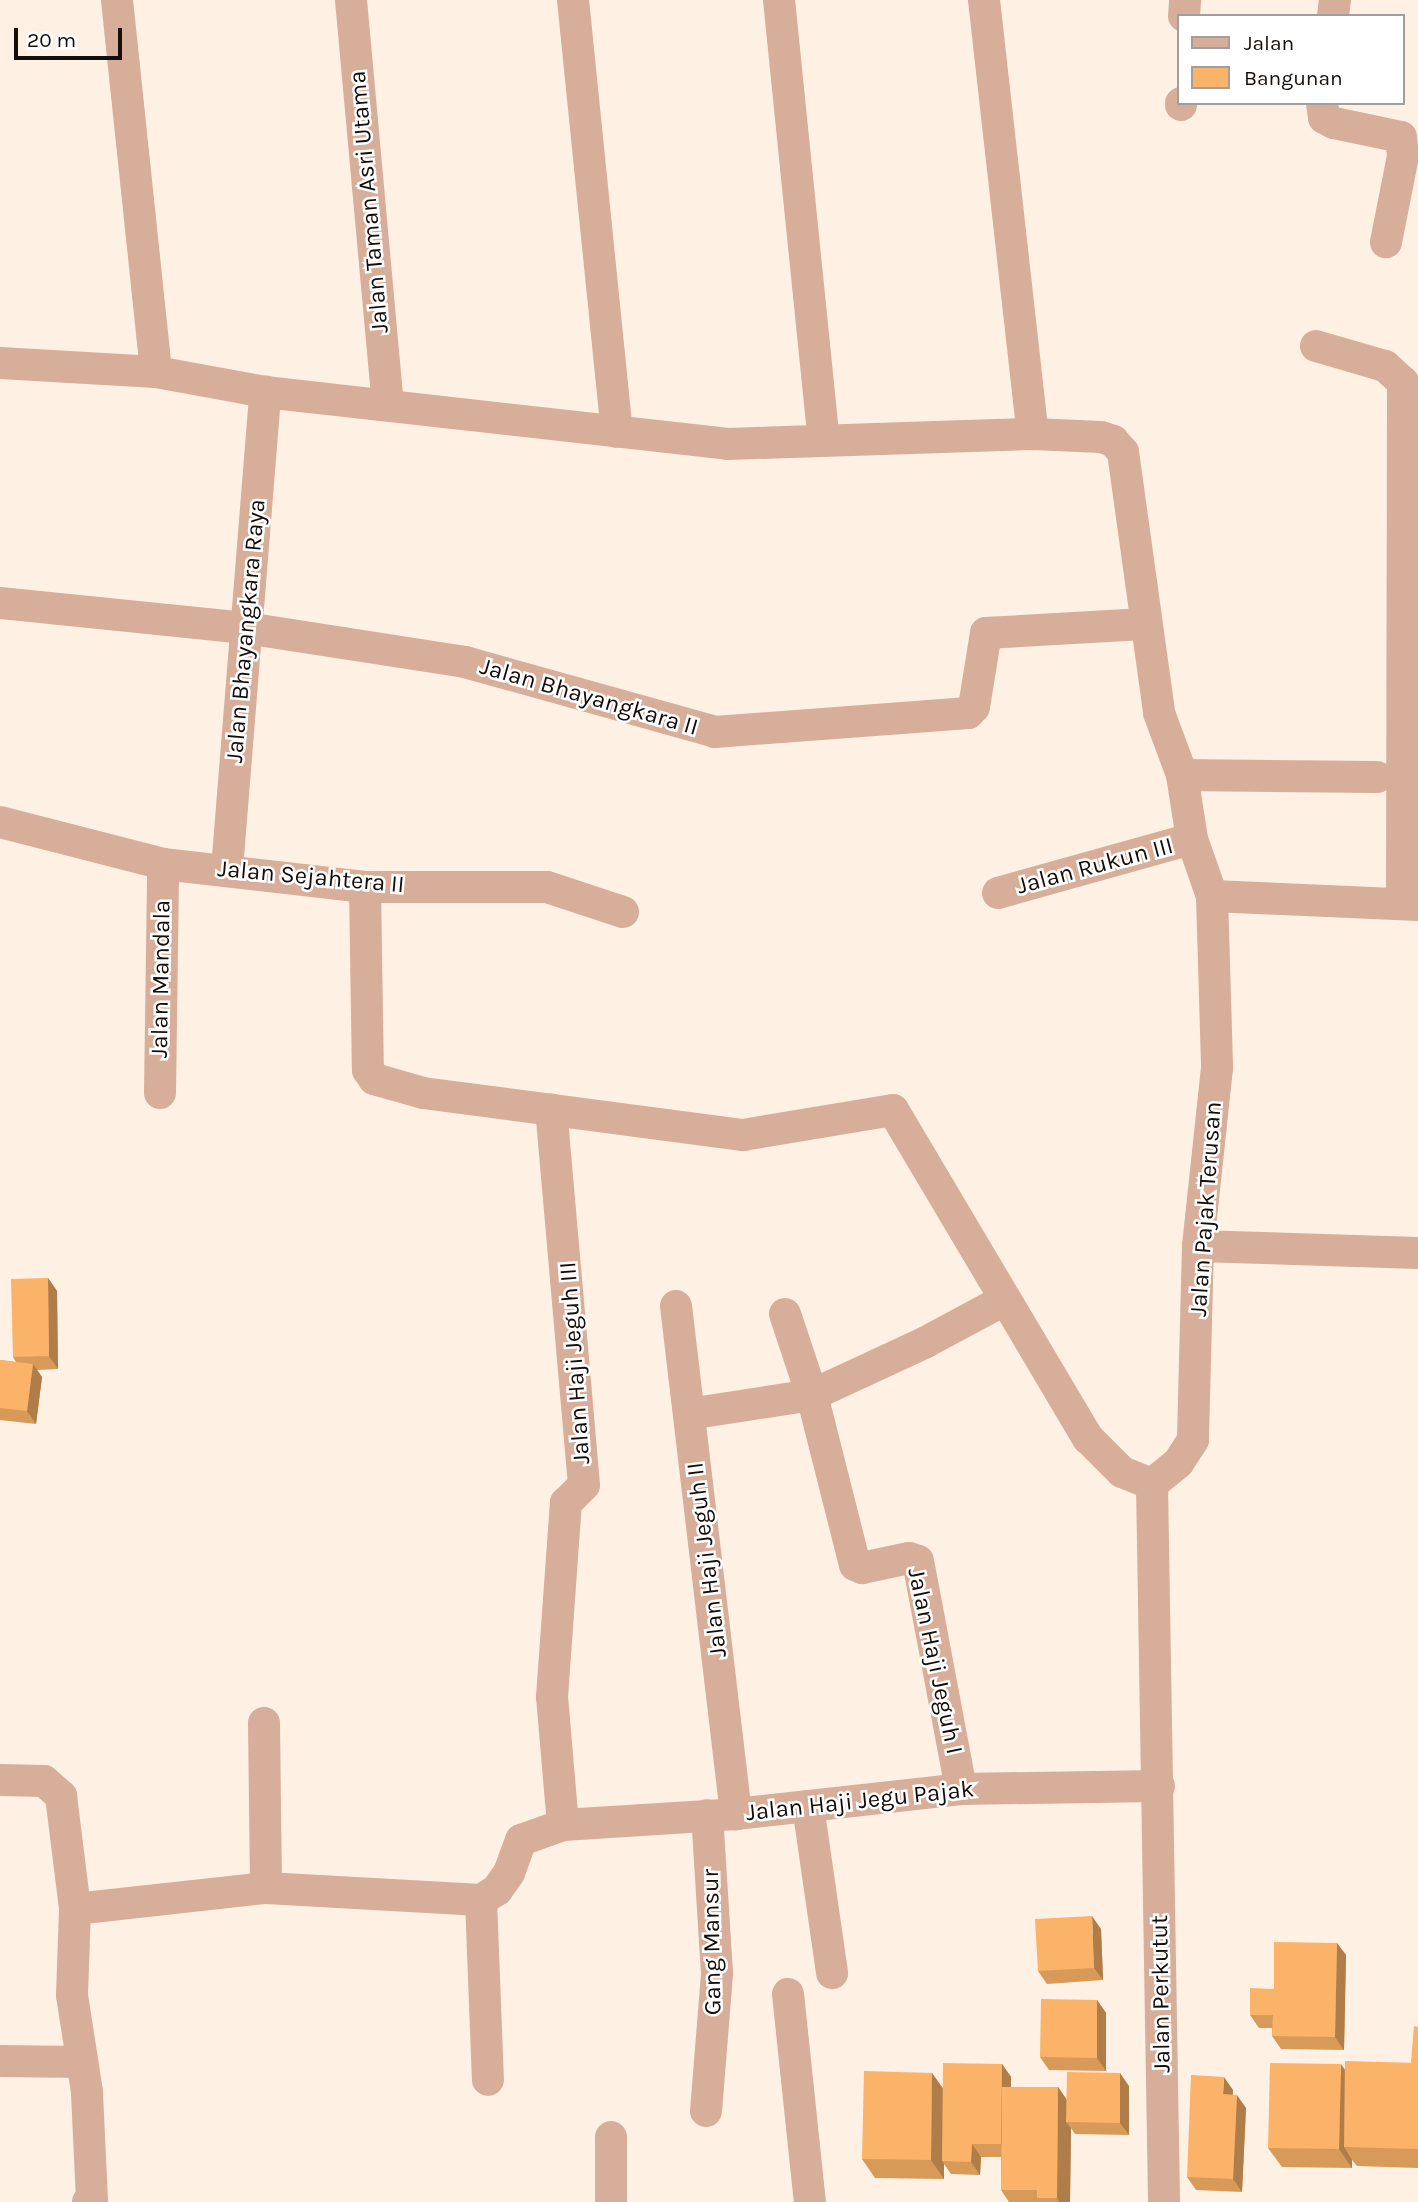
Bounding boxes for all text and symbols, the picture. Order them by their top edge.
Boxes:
scale bar [18,14,126,58]
legend [1176,14,1404,105]
text: 20 m [27,28,76,52]
text: Jalan [1244,31,1294,55]
text: Bangunan [1244,66,1343,90]
street label: Jalan Taman Asri Utama [343,69,395,335]
street label: Jalan Bhayangkara Raya [220,498,272,764]
street label: Jalan Bhayangkara II [477,652,701,742]
street label: Jalan Rukun III [1014,831,1176,901]
street label: Jalan Sejahtera II [216,854,406,900]
street label: Jalan Mandala [145,900,177,1058]
street label: Jalan Pajak Terusan [1184,1100,1228,1318]
street label: Jalan Haji Jeguh III [554,1261,596,1465]
street label: Jalan Haji Jeguh II [681,1461,733,1659]
street label: Jalan Haji Jeguh I [901,1565,969,1757]
street label: Jalan Haji Jegu Pajak [745,1775,975,1827]
street label: Gang Mansur [696,1869,728,2015]
street label: Jalan Perkutut [1145,1915,1177,2073]

